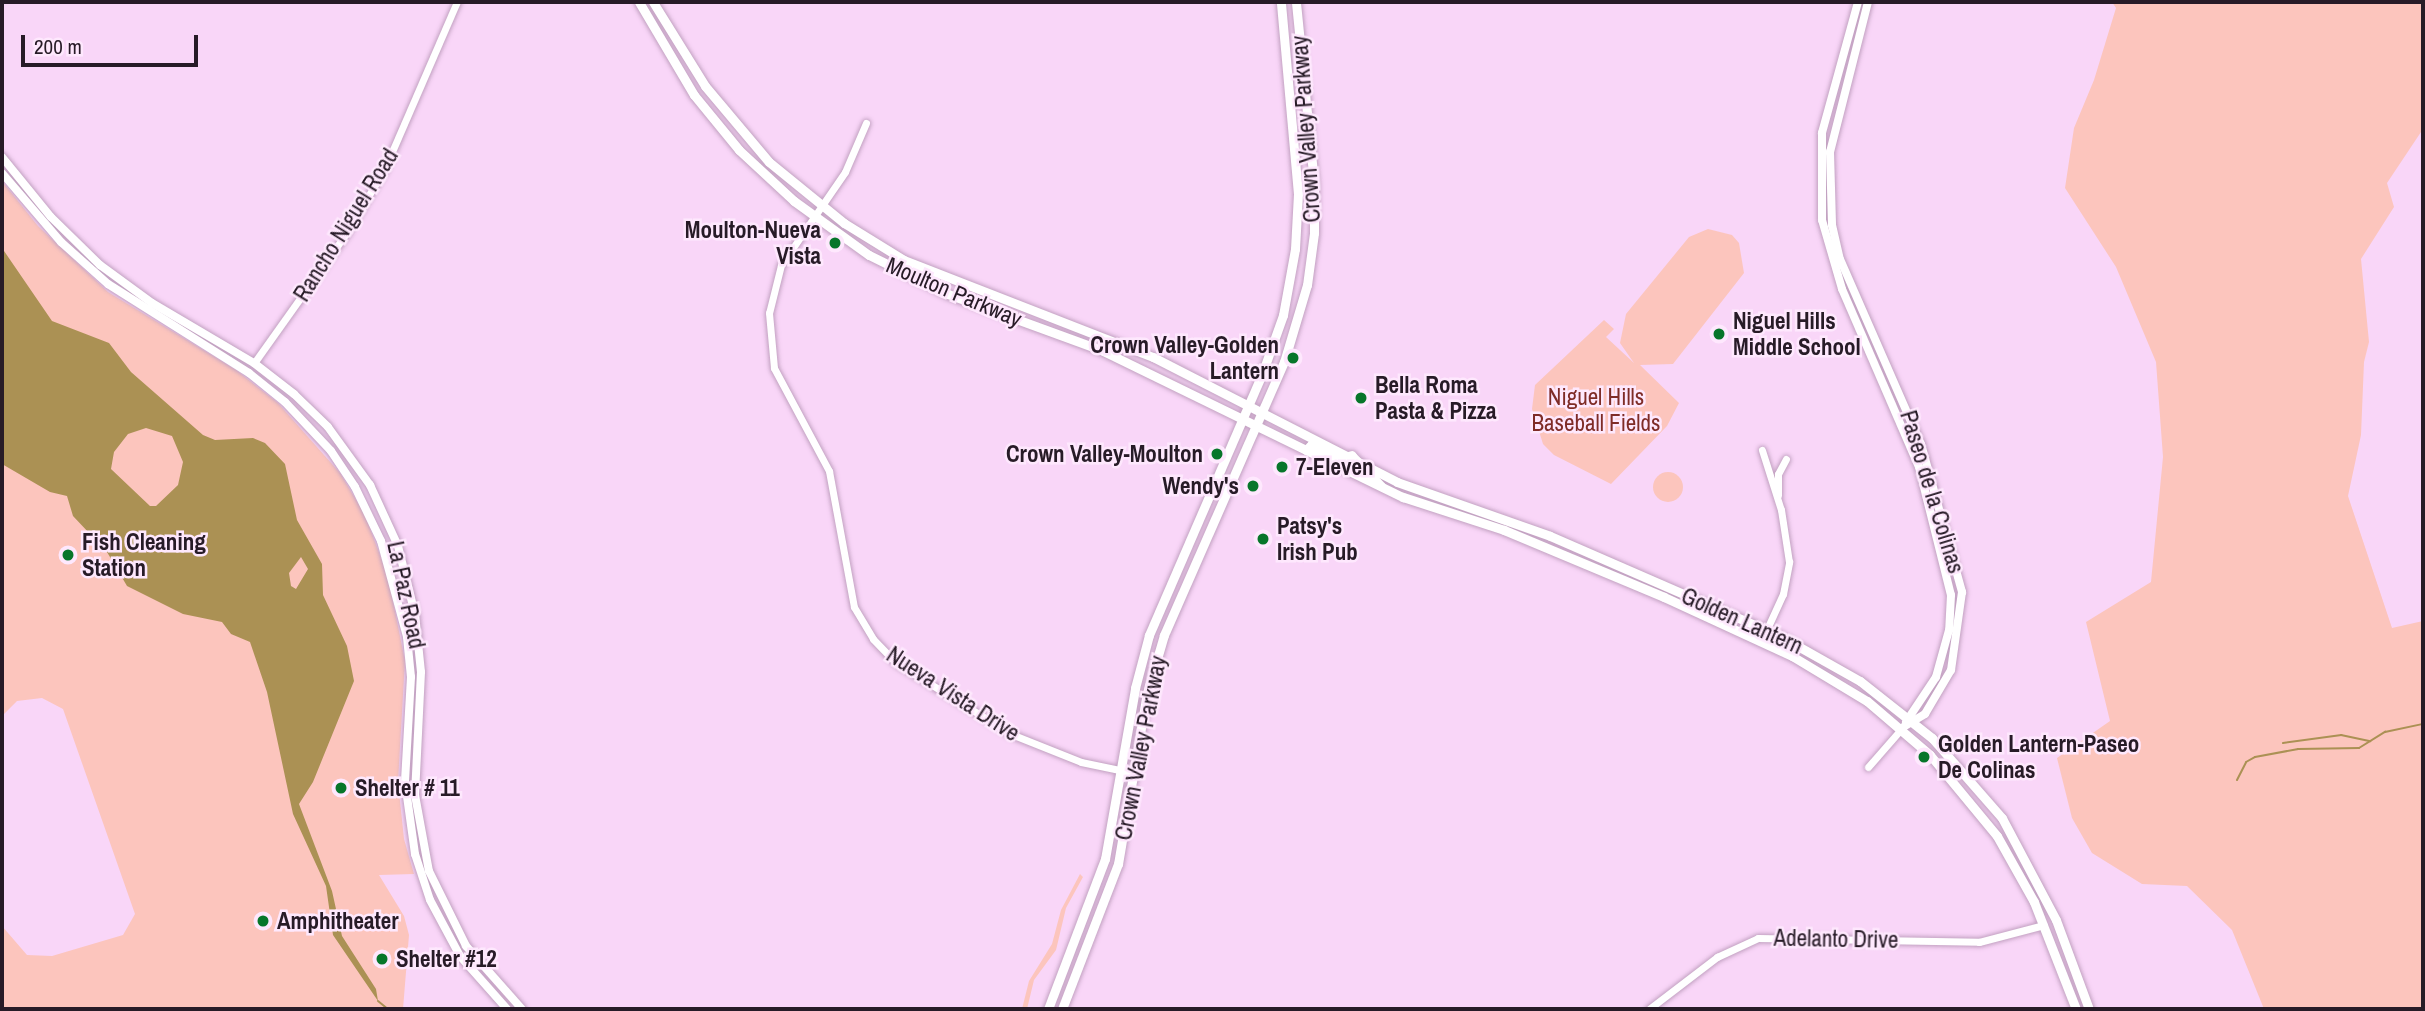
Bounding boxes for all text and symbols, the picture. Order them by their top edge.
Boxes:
scale bar [24,21,201,65]
text: 200 m [34,32,82,61]
street label: Crown Valley Parkway [1286,35,1326,223]
street label: Rancho Niguel Road [288,143,404,307]
place label: Moulton-Nueva Vista [685,216,821,270]
marker: Moulton-Nueva Vista [827,235,843,251]
street label: Moulton Parkway [882,251,1026,333]
place label: Niguel Hills Middle School [1733,307,1861,361]
marker: Niguel Hills Middle School [1711,326,1727,342]
place label: Crown Valley-Golden Lantern [1090,331,1279,385]
marker: Crown Valley-Golden Lantern [1285,350,1301,366]
place label: Bella Roma Pasta & Pizza [1375,371,1497,425]
park label: Niguel Hills Baseball Fields [1532,383,1660,437]
marker: Bella Roma Pasta & Pizza [1353,390,1369,406]
street label: Paseo de la Colinas [1894,407,1970,577]
place label: Crown Valley-Moulton [1006,440,1203,468]
marker: Crown Valley-Moulton [1209,446,1225,462]
place label: 7-Eleven [1296,453,1374,481]
marker: 7-Eleven [1274,459,1290,475]
place label: Wendy's [1163,472,1239,500]
marker: Wendy's [1245,478,1261,494]
place label: Patsy's Irish Pub [1277,512,1358,566]
place label: Fish Cleaning Station [82,528,206,582]
marker: Patsy's Irish Pub [1255,531,1271,547]
street label: La Paz Road [381,539,431,651]
marker: Fish Cleaning Station [60,547,76,563]
street label: Golden Lantern [1677,582,1807,660]
street label: Nueva Vista Drive [881,641,1025,747]
street label: Crown Valley Parkway [1110,653,1172,843]
place label: Golden Lantern-Paseo De Colinas [1938,730,2139,784]
marker: Golden Lantern-Paseo De Colinas [1916,749,1932,765]
place label: Shelter # 11 [355,774,460,802]
marker: Shelter # 11 [333,780,349,796]
place label: Amphitheater [277,907,399,935]
marker: Amphitheater [255,913,271,929]
street label: Adelanto Drive [1773,924,1899,954]
place label: Shelter #12 [396,945,497,973]
marker: Shelter #12 [374,951,390,967]

